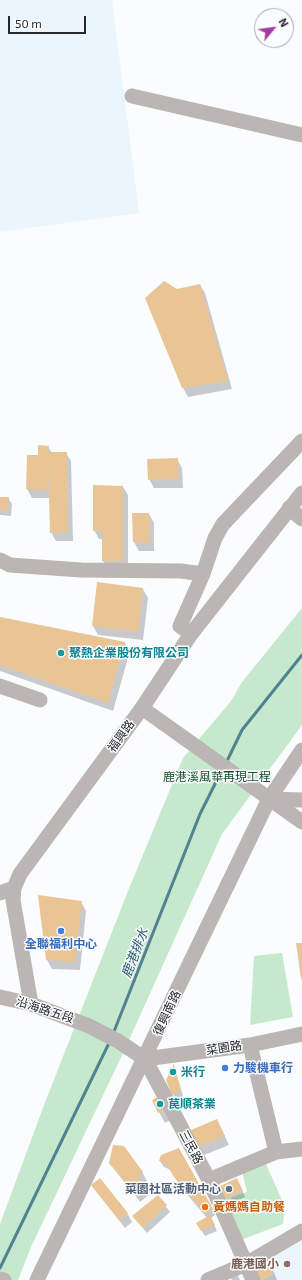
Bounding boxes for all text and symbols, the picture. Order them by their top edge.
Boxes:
scale bar [10,8,88,34]
north arrow [254,8,294,48]
text: 50 m [15,16,42,30]
text: N [276,16,292,29]
place label: 聚熱企業股份有限公司 [69,646,189,660]
marker: 聚熱企業股份有限公司 [56,648,66,658]
street label: 福興路 [105,717,137,755]
park label: 鹿港溪風華再現工程 [163,770,271,784]
marker: 全聯福利中心 [56,926,66,936]
water label: 鹿港排水 [118,926,152,980]
place label: 全聯福利中心 [25,937,97,951]
street label: 復興南路 [150,988,184,1038]
street label: 沿海路五段 [14,994,76,1026]
street label: 菜園路 [205,1038,243,1058]
place label: 力駿機車行 [233,1061,293,1075]
marker: 力駿機車行 [220,1063,230,1073]
place label: 米行 [181,1065,205,1079]
marker: 米行 [168,1067,178,1077]
place label: 苠順茶業 [168,1097,216,1111]
marker: 苠順茶業 [155,1099,165,1109]
street label: 三民路 [176,1128,206,1166]
place label: 菜園社區活動中心 [125,1182,221,1196]
marker: 菜園社區活動中心 [224,1184,234,1194]
place label: 黃媽媽自助餐 [213,1200,285,1214]
marker: 黃媽媽自助餐 [200,1202,210,1212]
place label: 鹿港國小 [231,1257,279,1271]
marker: 鹿港國小 [282,1259,292,1269]

